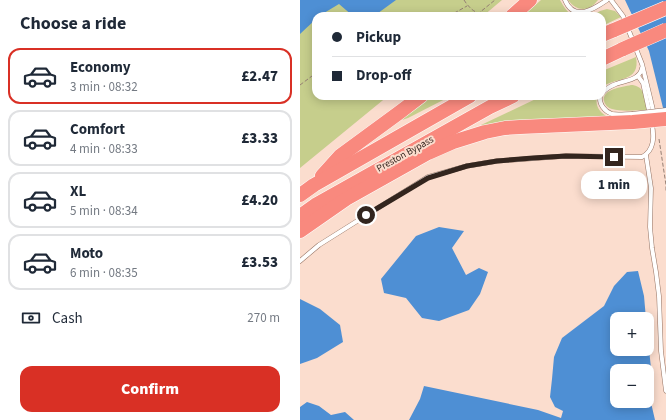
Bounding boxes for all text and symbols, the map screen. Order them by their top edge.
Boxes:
text: Choose a ride [20,11,126,36]
text: Pickup [356,27,401,48]
text: Economy [70,57,131,78]
icon: car [22,58,58,94]
text: Drop-off [356,65,411,86]
text: £2.47 [241,66,278,87]
text: 3 min · 08:32 [70,78,138,96]
text: Comfort [70,119,125,140]
icon: car [22,120,58,156]
text: £3.33 [241,128,278,149]
street label: Preston Bypass [374,133,436,175]
text: 4 min · 08:33 [70,140,138,158]
route end [605,148,623,166]
callout: 1 min [581,171,647,199]
text: 1 min [598,176,630,194]
text: XL [70,181,86,202]
icon: car [22,182,58,218]
text: £4.20 [241,190,278,211]
text: 5 min · 08:34 [70,202,138,220]
route start [357,206,375,224]
text: Moto [70,243,103,264]
icon: car [22,244,58,280]
text: £3.53 [241,252,278,273]
text: 6 min · 08:35 [70,264,138,282]
icon: cash [20,307,42,329]
text: Cash [52,308,83,329]
text: 270 m [247,309,280,327]
map controls [610,312,654,408]
button: + [610,312,654,356]
button: − [610,364,654,408]
button: Confirm [20,366,280,412]

